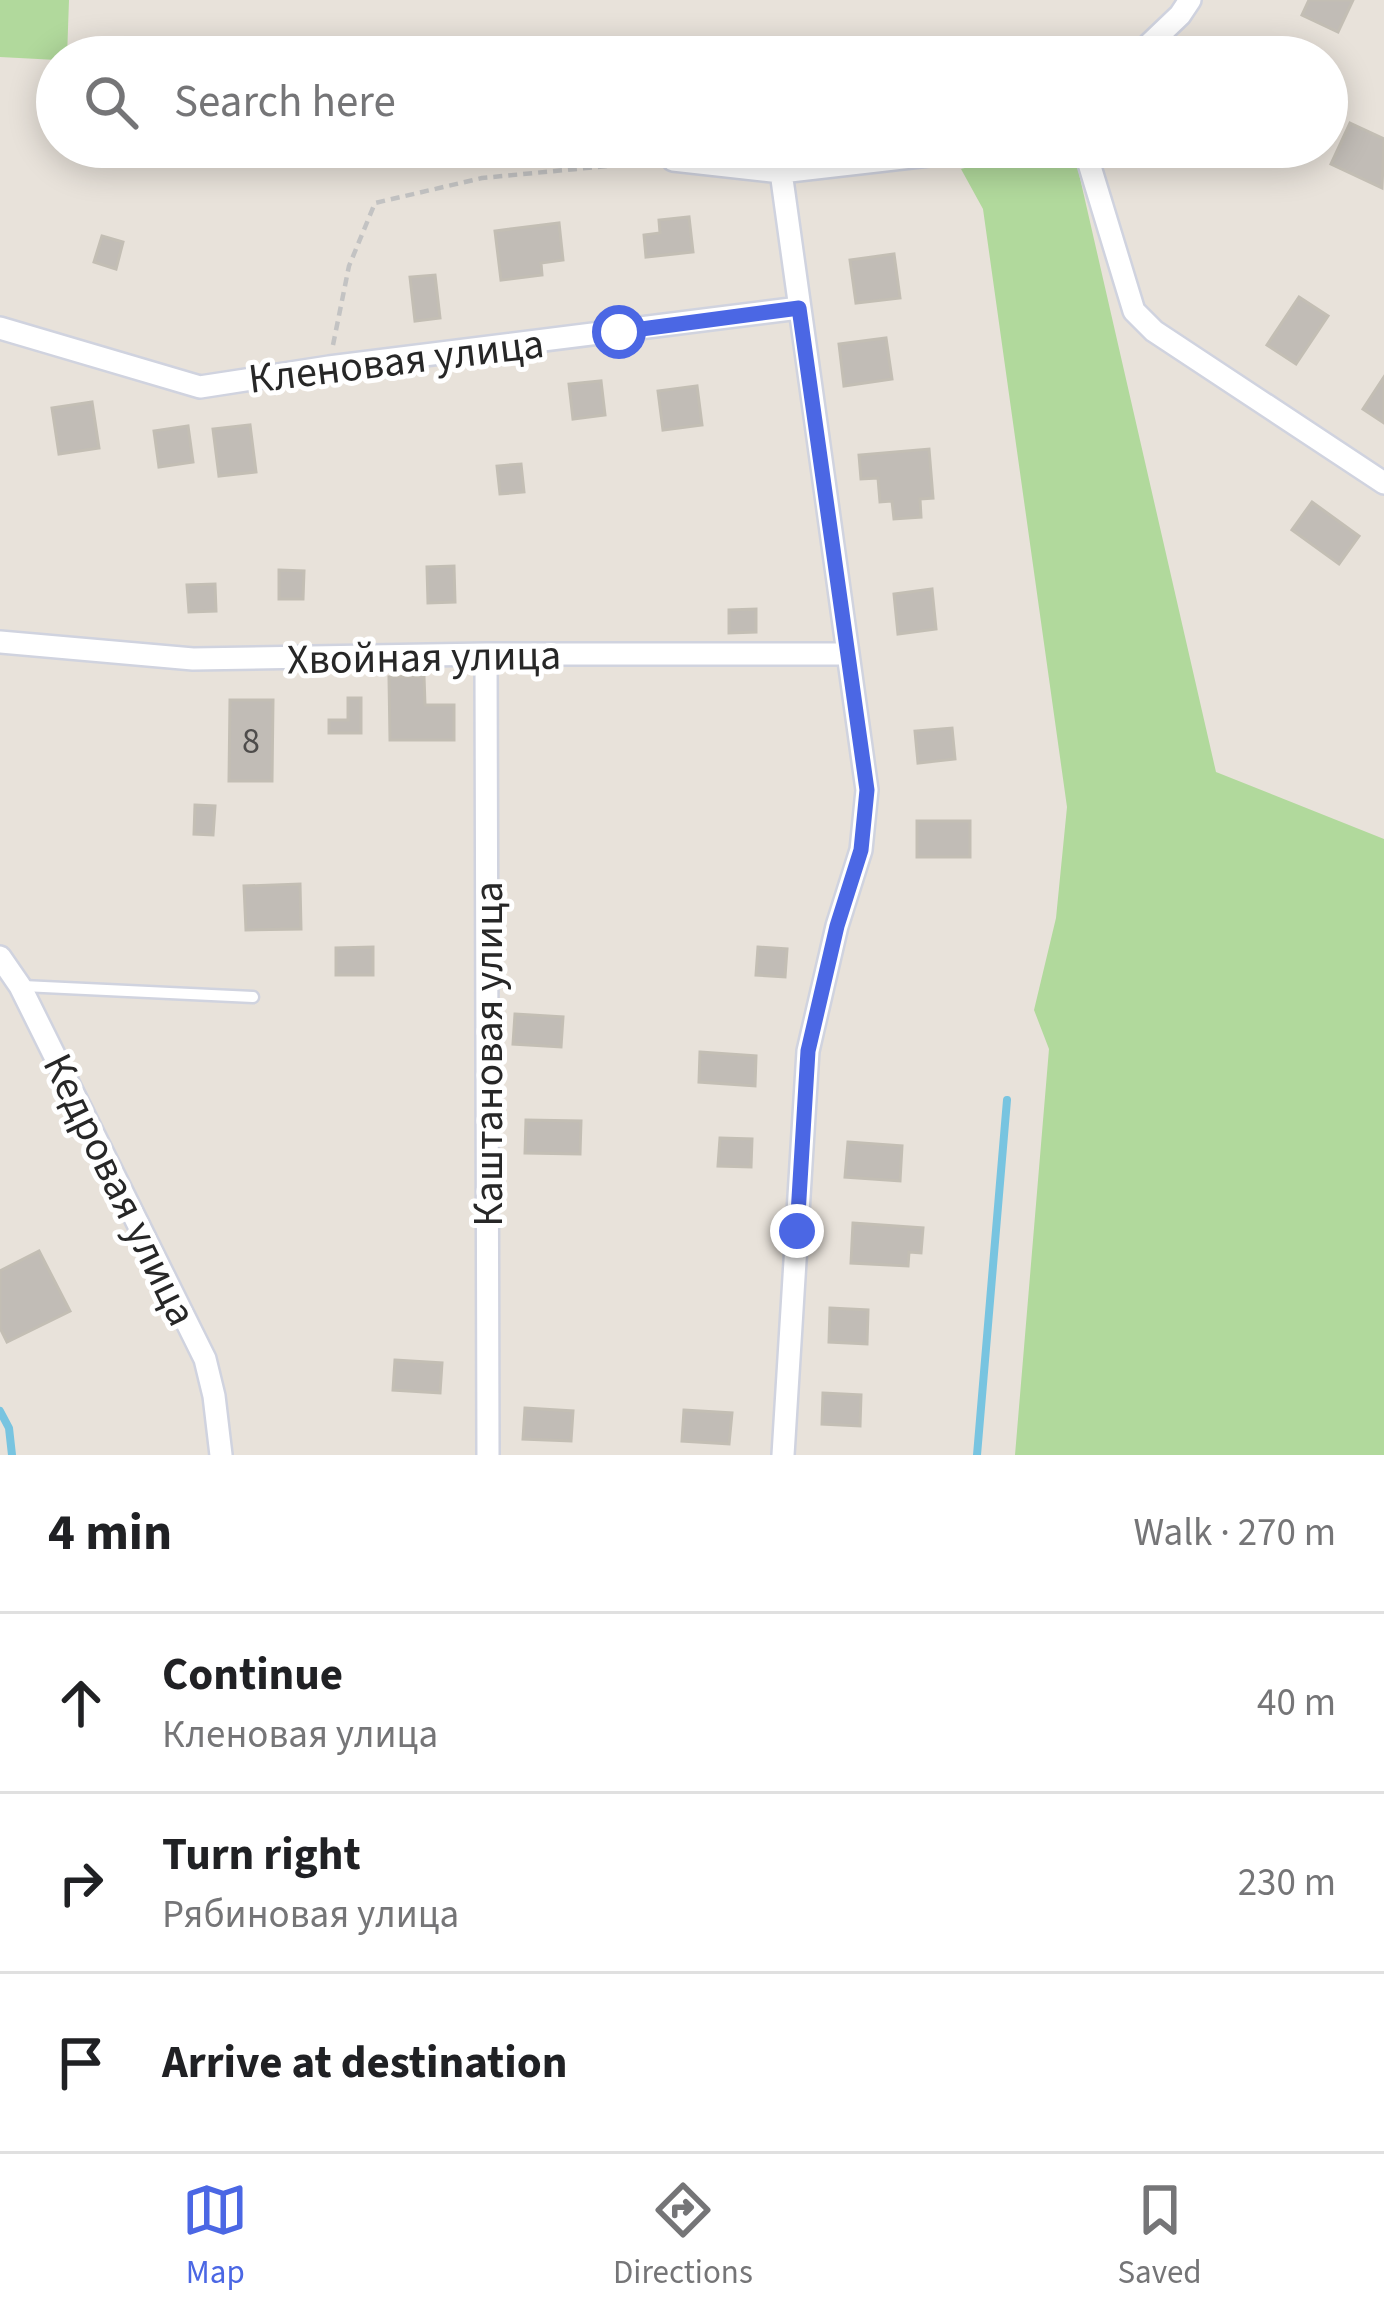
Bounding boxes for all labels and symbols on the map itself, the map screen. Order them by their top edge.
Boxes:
route start [592,305,646,359]
street label: Кленовая улица [245,314,547,410]
street label: Хвойная улица [286,626,562,690]
house number: 8 [242,716,260,767]
street label: Каштановая улица [459,881,519,1227]
street label: Кедровая улица [27,1044,211,1336]
route end [770,1204,824,1258]

